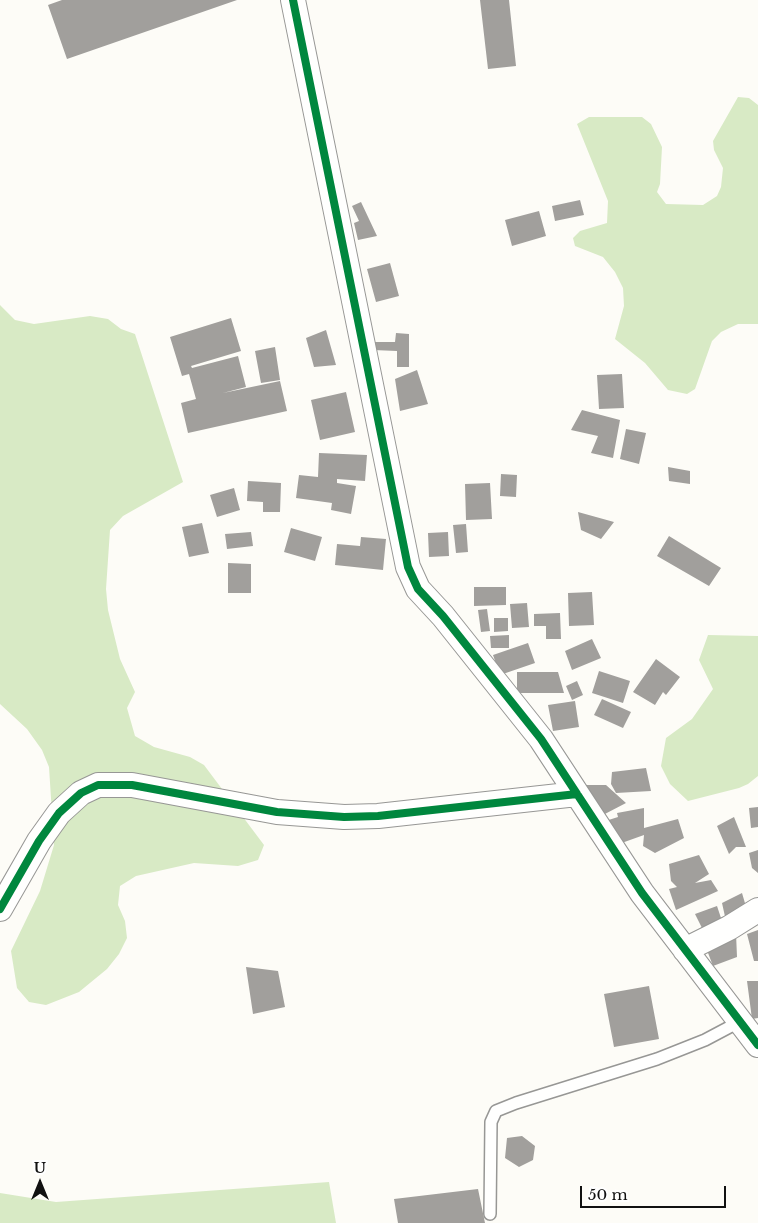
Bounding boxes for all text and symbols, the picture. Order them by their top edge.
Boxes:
north arrow [15,1158,65,1208]
text: U [34,1159,46,1177]
scale bar [583,1176,729,1208]
text: 50 m [588,1185,628,1204]

